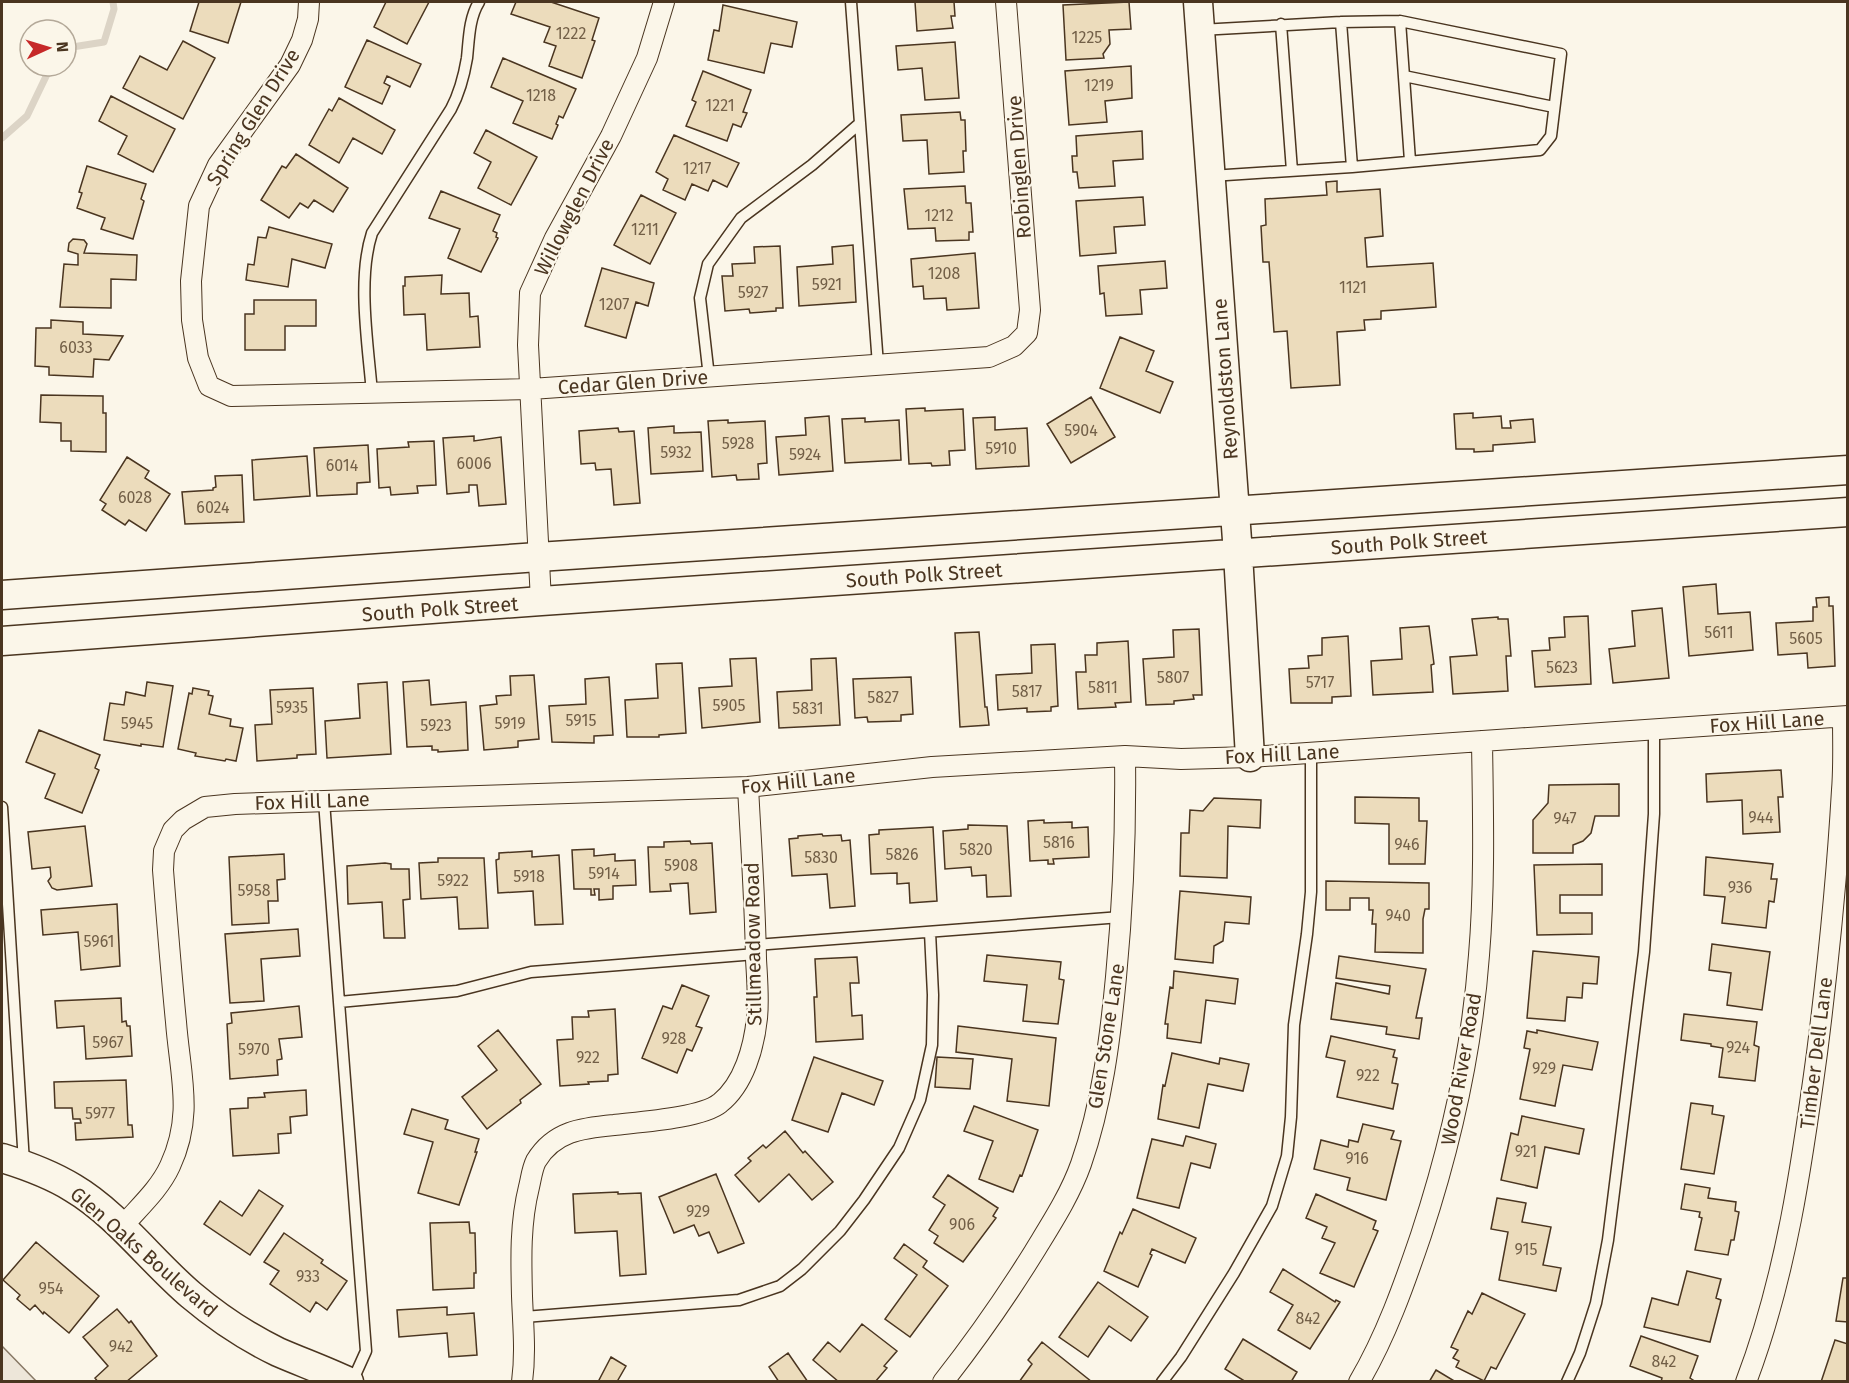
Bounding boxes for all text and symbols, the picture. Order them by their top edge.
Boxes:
north arrow [18,18,78,78]
house number: 1222 [556,24,586,43]
house number: 1225 [1072,28,1102,47]
text: N [53,41,72,53]
street label: Spring Glen Drive [201,44,305,190]
house number: 1219 [1084,76,1114,95]
house number: 1218 [526,86,556,105]
street label: Robinglen Drive [1002,94,1036,240]
house number: 1221 [705,96,735,115]
street label: Willowglen Drive [529,134,619,280]
house number: 1217 [683,159,711,178]
house number: 1212 [924,206,954,225]
house number: 1211 [631,220,659,239]
house number: 1208 [928,264,960,283]
house number: 5921 [812,275,842,294]
house number: 1121 [1339,278,1367,297]
house number: 5927 [738,283,768,302]
house number: 1207 [599,295,629,314]
street label: Reynoldston Lane [1207,297,1243,461]
house number: 6033 [59,338,93,357]
street label: Cedar Glen Drive [557,365,709,399]
house number: 5904 [1064,421,1098,440]
house number: 5928 [722,434,754,453]
house number: 5910 [985,439,1017,458]
house number: 5932 [660,443,692,462]
house number: 5924 [789,445,821,464]
house number: 6006 [457,454,491,473]
house number: 6014 [326,456,359,475]
house number: 6028 [118,488,152,507]
house number: 6024 [196,498,230,517]
street label: South Polk Street [1330,525,1489,559]
street label: South Polk Street [845,558,1004,592]
street label: South Polk Street [361,592,520,626]
house number: 5611 [1704,623,1734,642]
house number: 5605 [1789,629,1823,648]
house number: 5623 [1546,658,1578,677]
house number: 5807 [1157,668,1189,687]
house number: 5717 [1306,673,1334,692]
house number: 5811 [1088,678,1118,697]
house number: 5817 [1012,682,1042,701]
house number: 5827 [867,688,899,707]
house number: 5905 [712,696,746,715]
house number: 5935 [276,698,308,717]
house number: 5831 [792,699,824,718]
street label: Fox Hill Lane [1709,706,1825,738]
house number: 5915 [566,711,596,730]
house number: 5945 [121,714,153,733]
house number: 5919 [494,714,526,733]
house number: 5923 [420,716,452,735]
street label: Fox Hill Lane [1224,739,1340,769]
street label: Fox Hill Lane [739,763,857,799]
street label: Fox Hill Lane [254,787,370,815]
house number: 944 [1748,808,1774,827]
house number: 947 [1553,809,1577,828]
house number: 5816 [1043,833,1075,852]
house number: 946 [1394,835,1420,854]
house number: 5820 [959,840,993,859]
house number: 5826 [885,845,919,864]
house number: 5830 [804,848,838,867]
house number: 5908 [664,856,698,875]
street label: Stillmeadow Road [740,862,766,1026]
house number: 5914 [588,864,620,883]
house number: 5918 [513,867,545,886]
house number: 5922 [437,871,469,890]
house number: 936 [1728,878,1752,897]
house number: 5958 [237,881,271,900]
house number: 940 [1385,906,1411,925]
house number: 5961 [84,932,114,951]
street label: Glen Stone Lane [1083,962,1129,1110]
street label: Timber Dell Lane [1795,976,1837,1130]
street label: Wood River Road [1436,991,1486,1147]
house number: 928 [662,1029,687,1048]
house number: 5967 [92,1033,124,1052]
house number: 924 [1726,1038,1751,1057]
house number: 5970 [238,1040,270,1059]
house number: 922 [576,1048,600,1067]
house number: 929 [1532,1059,1556,1078]
house number: 922 [1356,1066,1380,1085]
house number: 5977 [85,1104,115,1123]
house number: 921 [1515,1142,1537,1161]
house number: 916 [1345,1149,1369,1168]
street label: Glen Oaks Boulevard [66,1182,222,1322]
house number: 929 [686,1202,710,1221]
house number: 906 [949,1215,975,1234]
house number: 915 [1514,1240,1538,1259]
house number: 933 [296,1267,320,1286]
house number: 954 [39,1279,64,1298]
house number: 842 [1296,1309,1321,1328]
house number: 942 [109,1337,133,1356]
house number: 842 [1652,1352,1677,1371]

